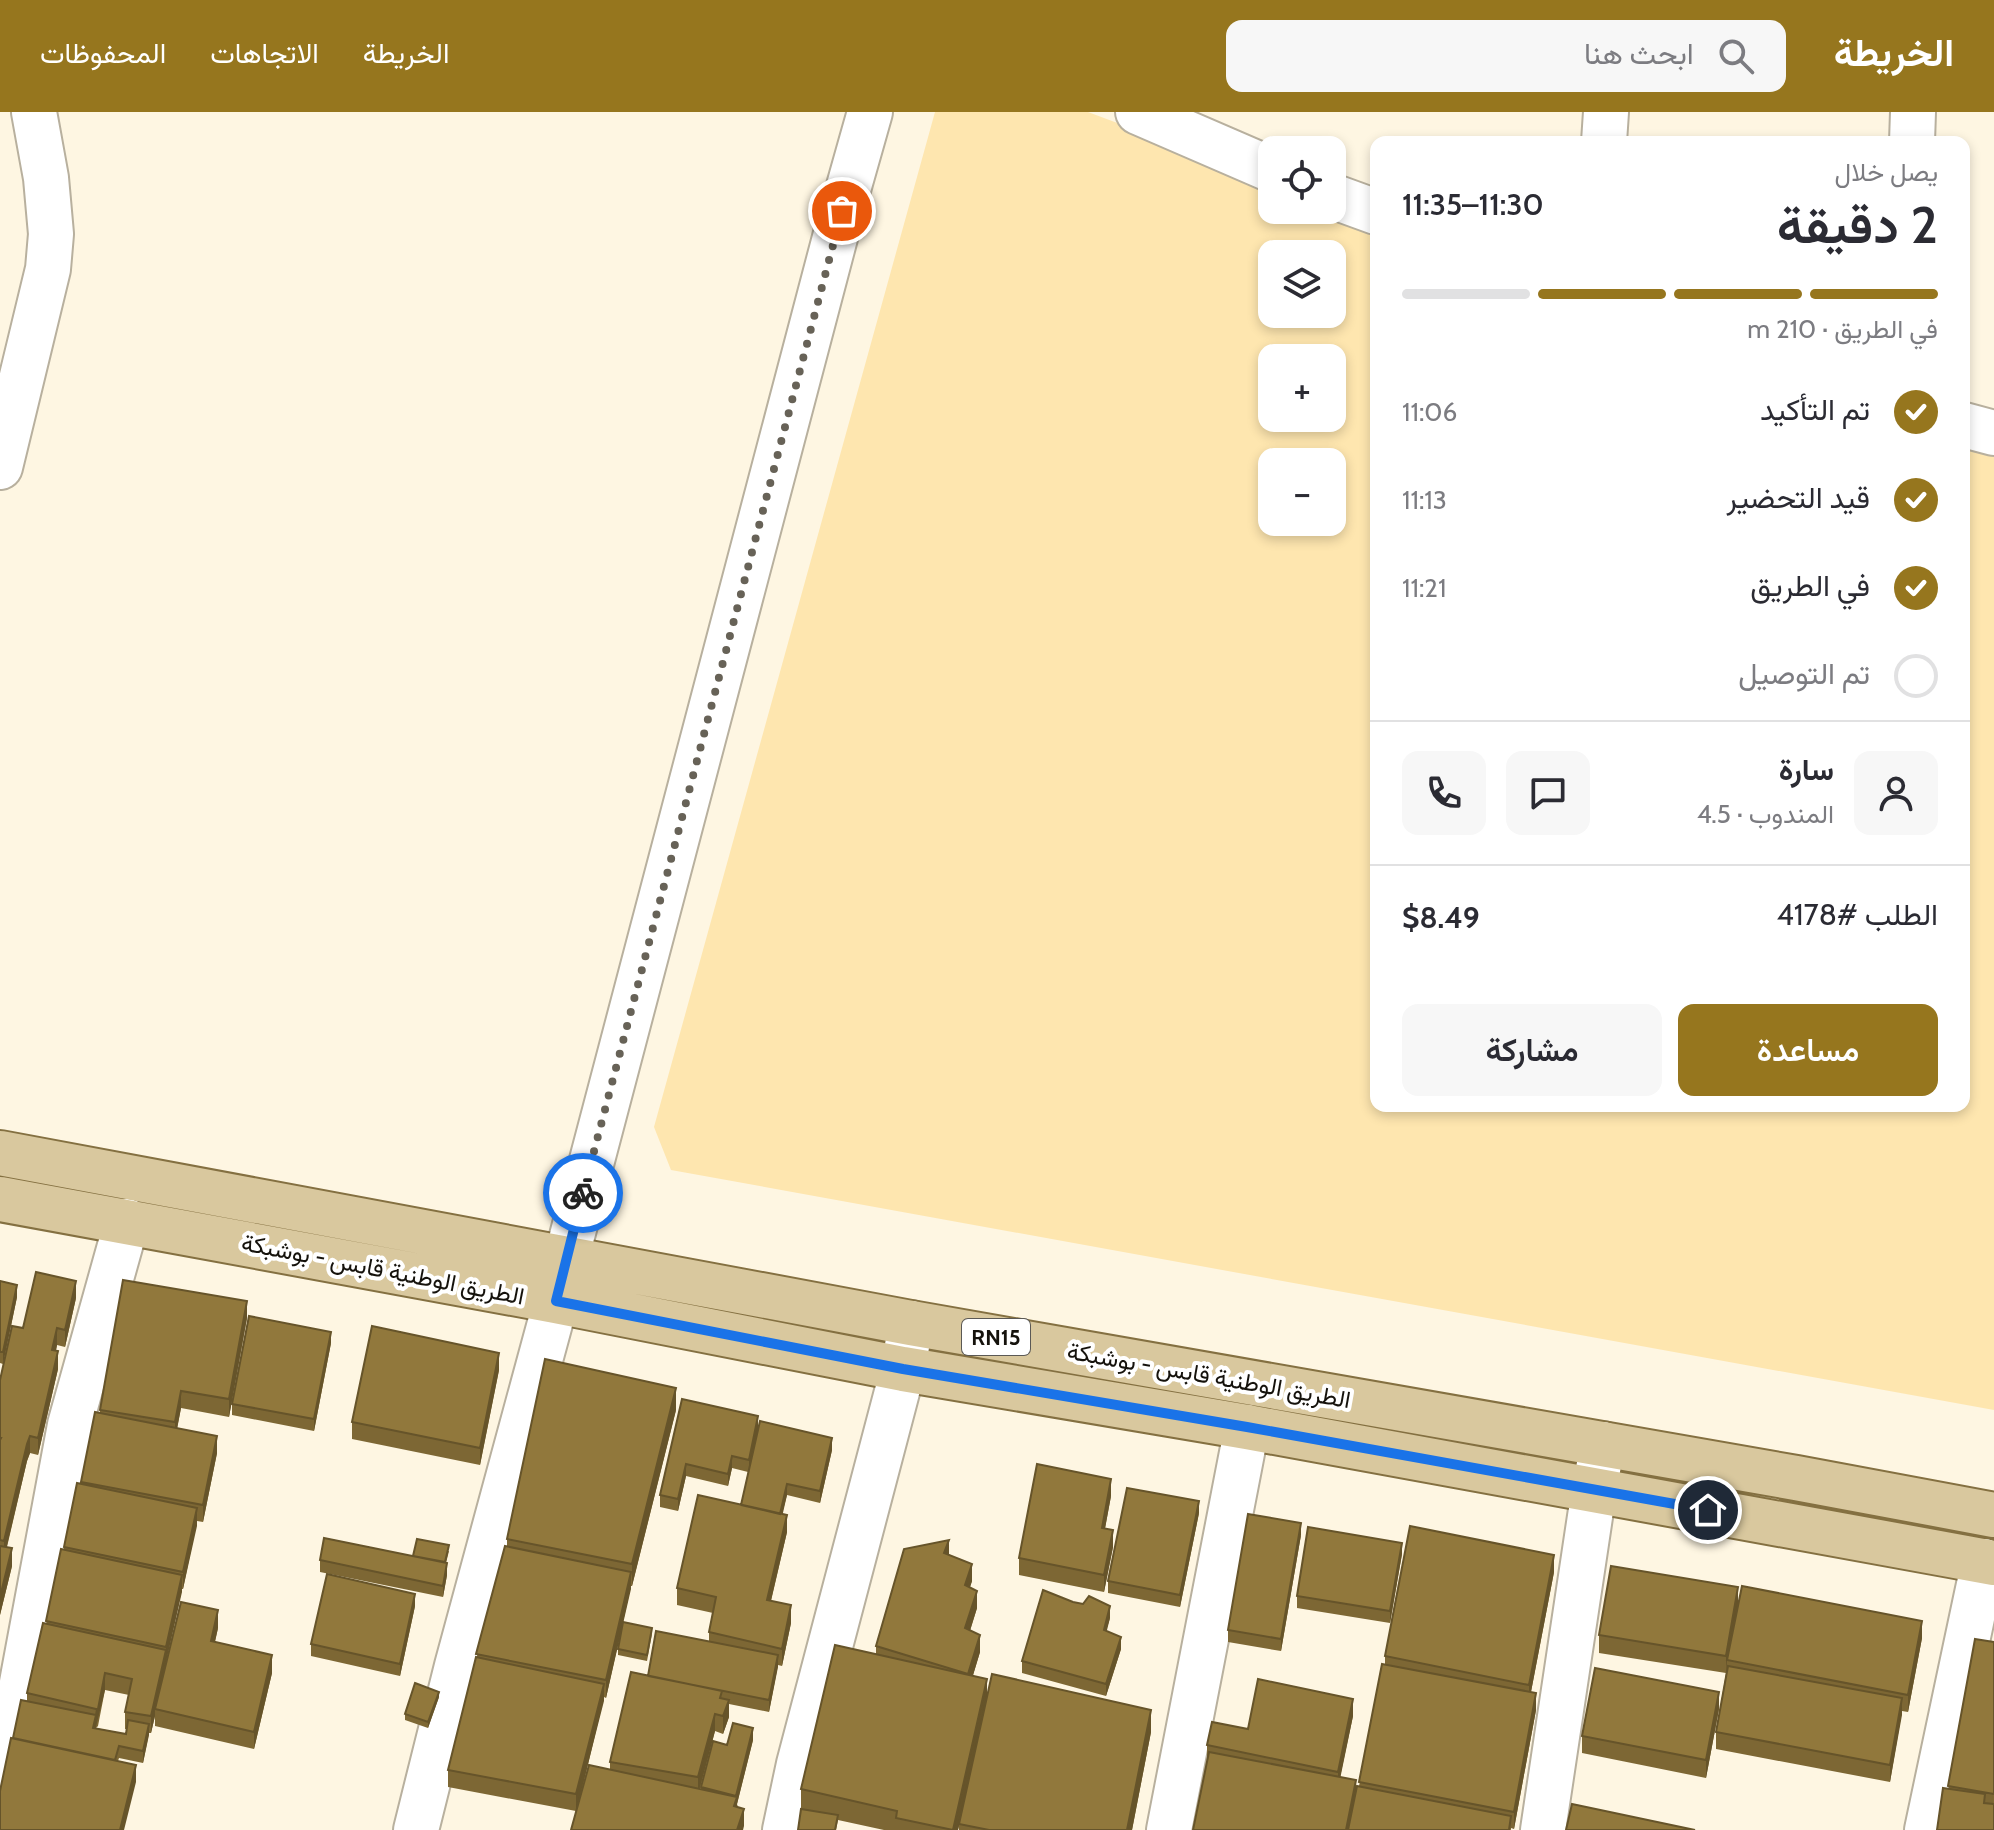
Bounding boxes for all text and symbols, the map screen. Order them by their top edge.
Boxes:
search box [1226,20,1786,92]
text: الخريطة [1834,29,1954,76]
icon: search [1714,34,1758,78]
text: ابحث هنا [1584,35,1694,72]
text: المحفوظات [40,36,166,70]
text: الاتجاهات [210,36,319,70]
text: الخريطة [363,36,449,70]
map controls [1258,136,1346,536]
button: locate [1258,136,1346,224]
text: يصل خلال [1835,156,1938,188]
pin [808,177,876,245]
text: 11:30–11:35 [1402,186,1544,223]
icon: bag [820,189,864,233]
text: 2 دقيقة [1777,193,1938,256]
button: layers [1258,240,1346,328]
text: في الطريق · 210 m [1747,313,1938,345]
button: + [1258,344,1346,432]
icon: check [1894,390,1938,434]
text: تم التأكيد [1760,391,1870,428]
text: 11:06 [1402,396,1457,428]
button: − [1258,448,1346,536]
icon: check [1894,478,1938,522]
text: قيد التحضير [1727,479,1870,516]
text: 11:13 [1402,484,1447,516]
icon: check [1894,566,1938,610]
text: في الطريق [1750,567,1870,604]
text: 11:21 [1402,572,1446,604]
text: تم التوصيل [1738,655,1870,692]
button: phone [1402,751,1486,835]
button: chat [1506,751,1590,835]
text: سارة [1779,751,1834,788]
button: person [1854,751,1938,835]
text: المندوب · 4.5 [1697,798,1834,830]
text: الطلب #4178 [1776,896,1938,933]
text: $8.49 [1402,899,1480,936]
button: مشاركة [1402,1004,1662,1096]
button: مساعدة [1678,1004,1938,1096]
courier [543,1153,623,1233]
icon: bike [561,1171,605,1215]
street label: الطريق الوطنية قابس - بوشبكة [239,1227,527,1312]
road number: RN15 [962,1319,1030,1355]
street label: الطريق الوطنية قابس - بوشبكة [1065,1336,1353,1415]
pin [1674,1476,1742,1544]
icon: home [1686,1488,1730,1532]

